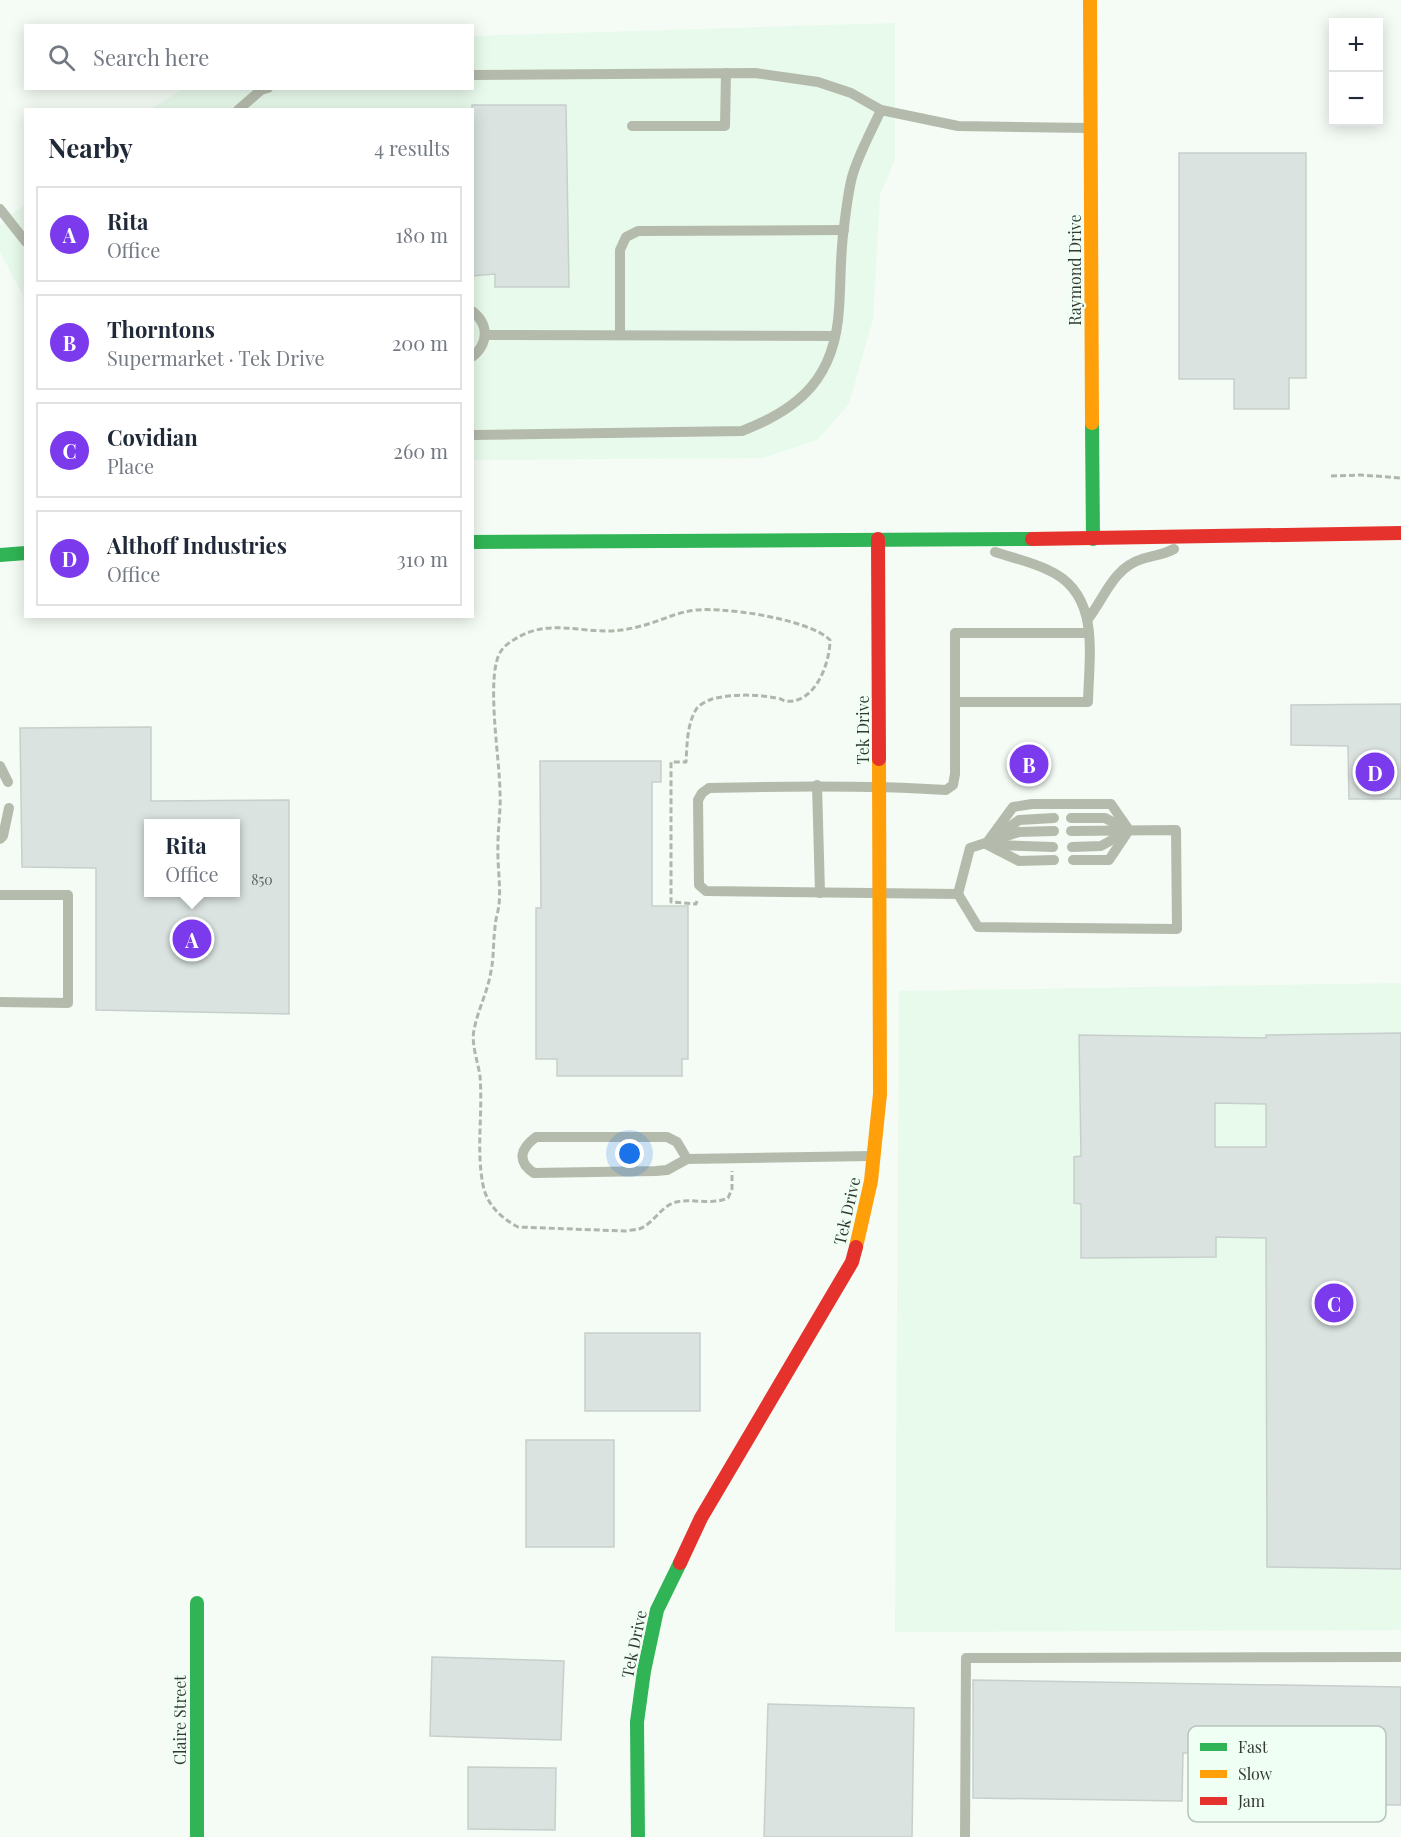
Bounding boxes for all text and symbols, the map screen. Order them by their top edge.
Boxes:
map controls [1329,18,1383,126]
button: + [1329,18,1383,72]
search box [24,24,474,90]
icon: search [45,41,78,74]
text: Search here [93,42,209,72]
button: − [1329,72,1383,126]
text: Nearby [48,130,133,165]
text: 4 results [374,134,450,161]
text: Rita [107,206,148,236]
street label: Raymond Drive [1064,214,1085,326]
text: A [63,221,76,248]
text: 180 m [395,221,448,248]
text: Office [107,236,160,263]
text: Thorntons [107,314,215,344]
text: B [63,329,76,356]
text: 200 m [392,329,448,356]
text: Supermarket · Tek Drive [107,344,325,371]
text: Covidian [107,422,198,452]
text: C [62,437,77,464]
text: 260 m [393,437,448,464]
text: Place [107,452,154,479]
text: Althoff Industries [107,530,287,560]
text: D [62,545,77,572]
text: 310 m [397,545,448,572]
text: Office [107,560,160,587]
street label: Tek Drive [852,695,873,765]
pin: B [1010,742,1048,786]
pin: D [1356,750,1394,794]
popup [144,819,240,897]
text: Rita [165,830,207,860]
text: Office [165,860,219,887]
house number: 850 [251,870,273,889]
pin: A [172,916,212,962]
your location [615,1139,644,1168]
street label: Tek Drive [829,1175,865,1247]
pin: C [1314,1280,1354,1326]
street label: Tek Drive [616,1608,651,1680]
street label: Claire Street [169,1675,190,1765]
legend [1188,1726,1386,1822]
text: Fast [1238,1736,1268,1757]
text: Slow [1238,1763,1273,1784]
text: Jam [1237,1790,1265,1811]

